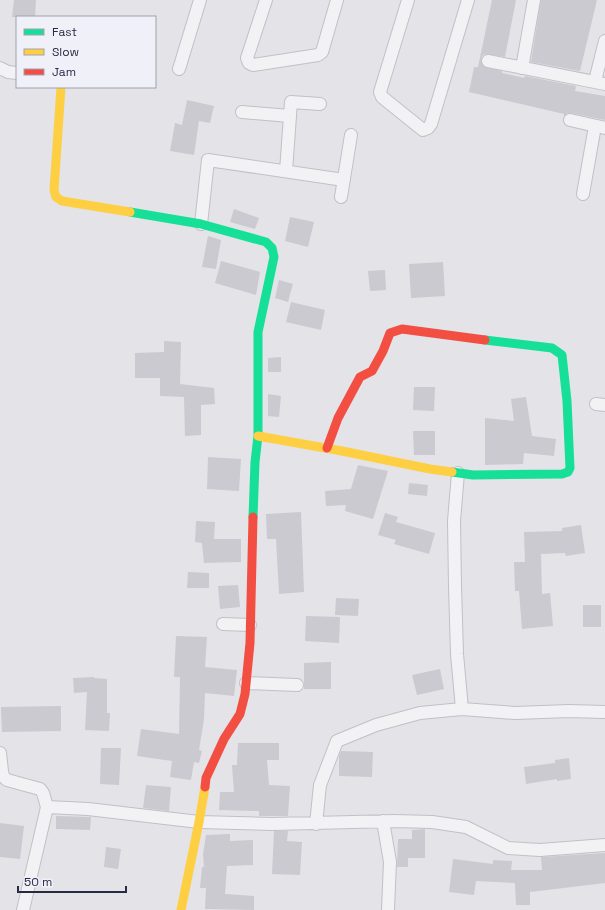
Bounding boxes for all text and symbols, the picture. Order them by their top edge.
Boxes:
legend [16,16,156,88]
text: Fast [52,24,77,40]
text: Slow [52,44,79,60]
text: Jam [52,64,76,80]
scale bar [18,868,126,894]
text: 50 m [24,874,52,890]

